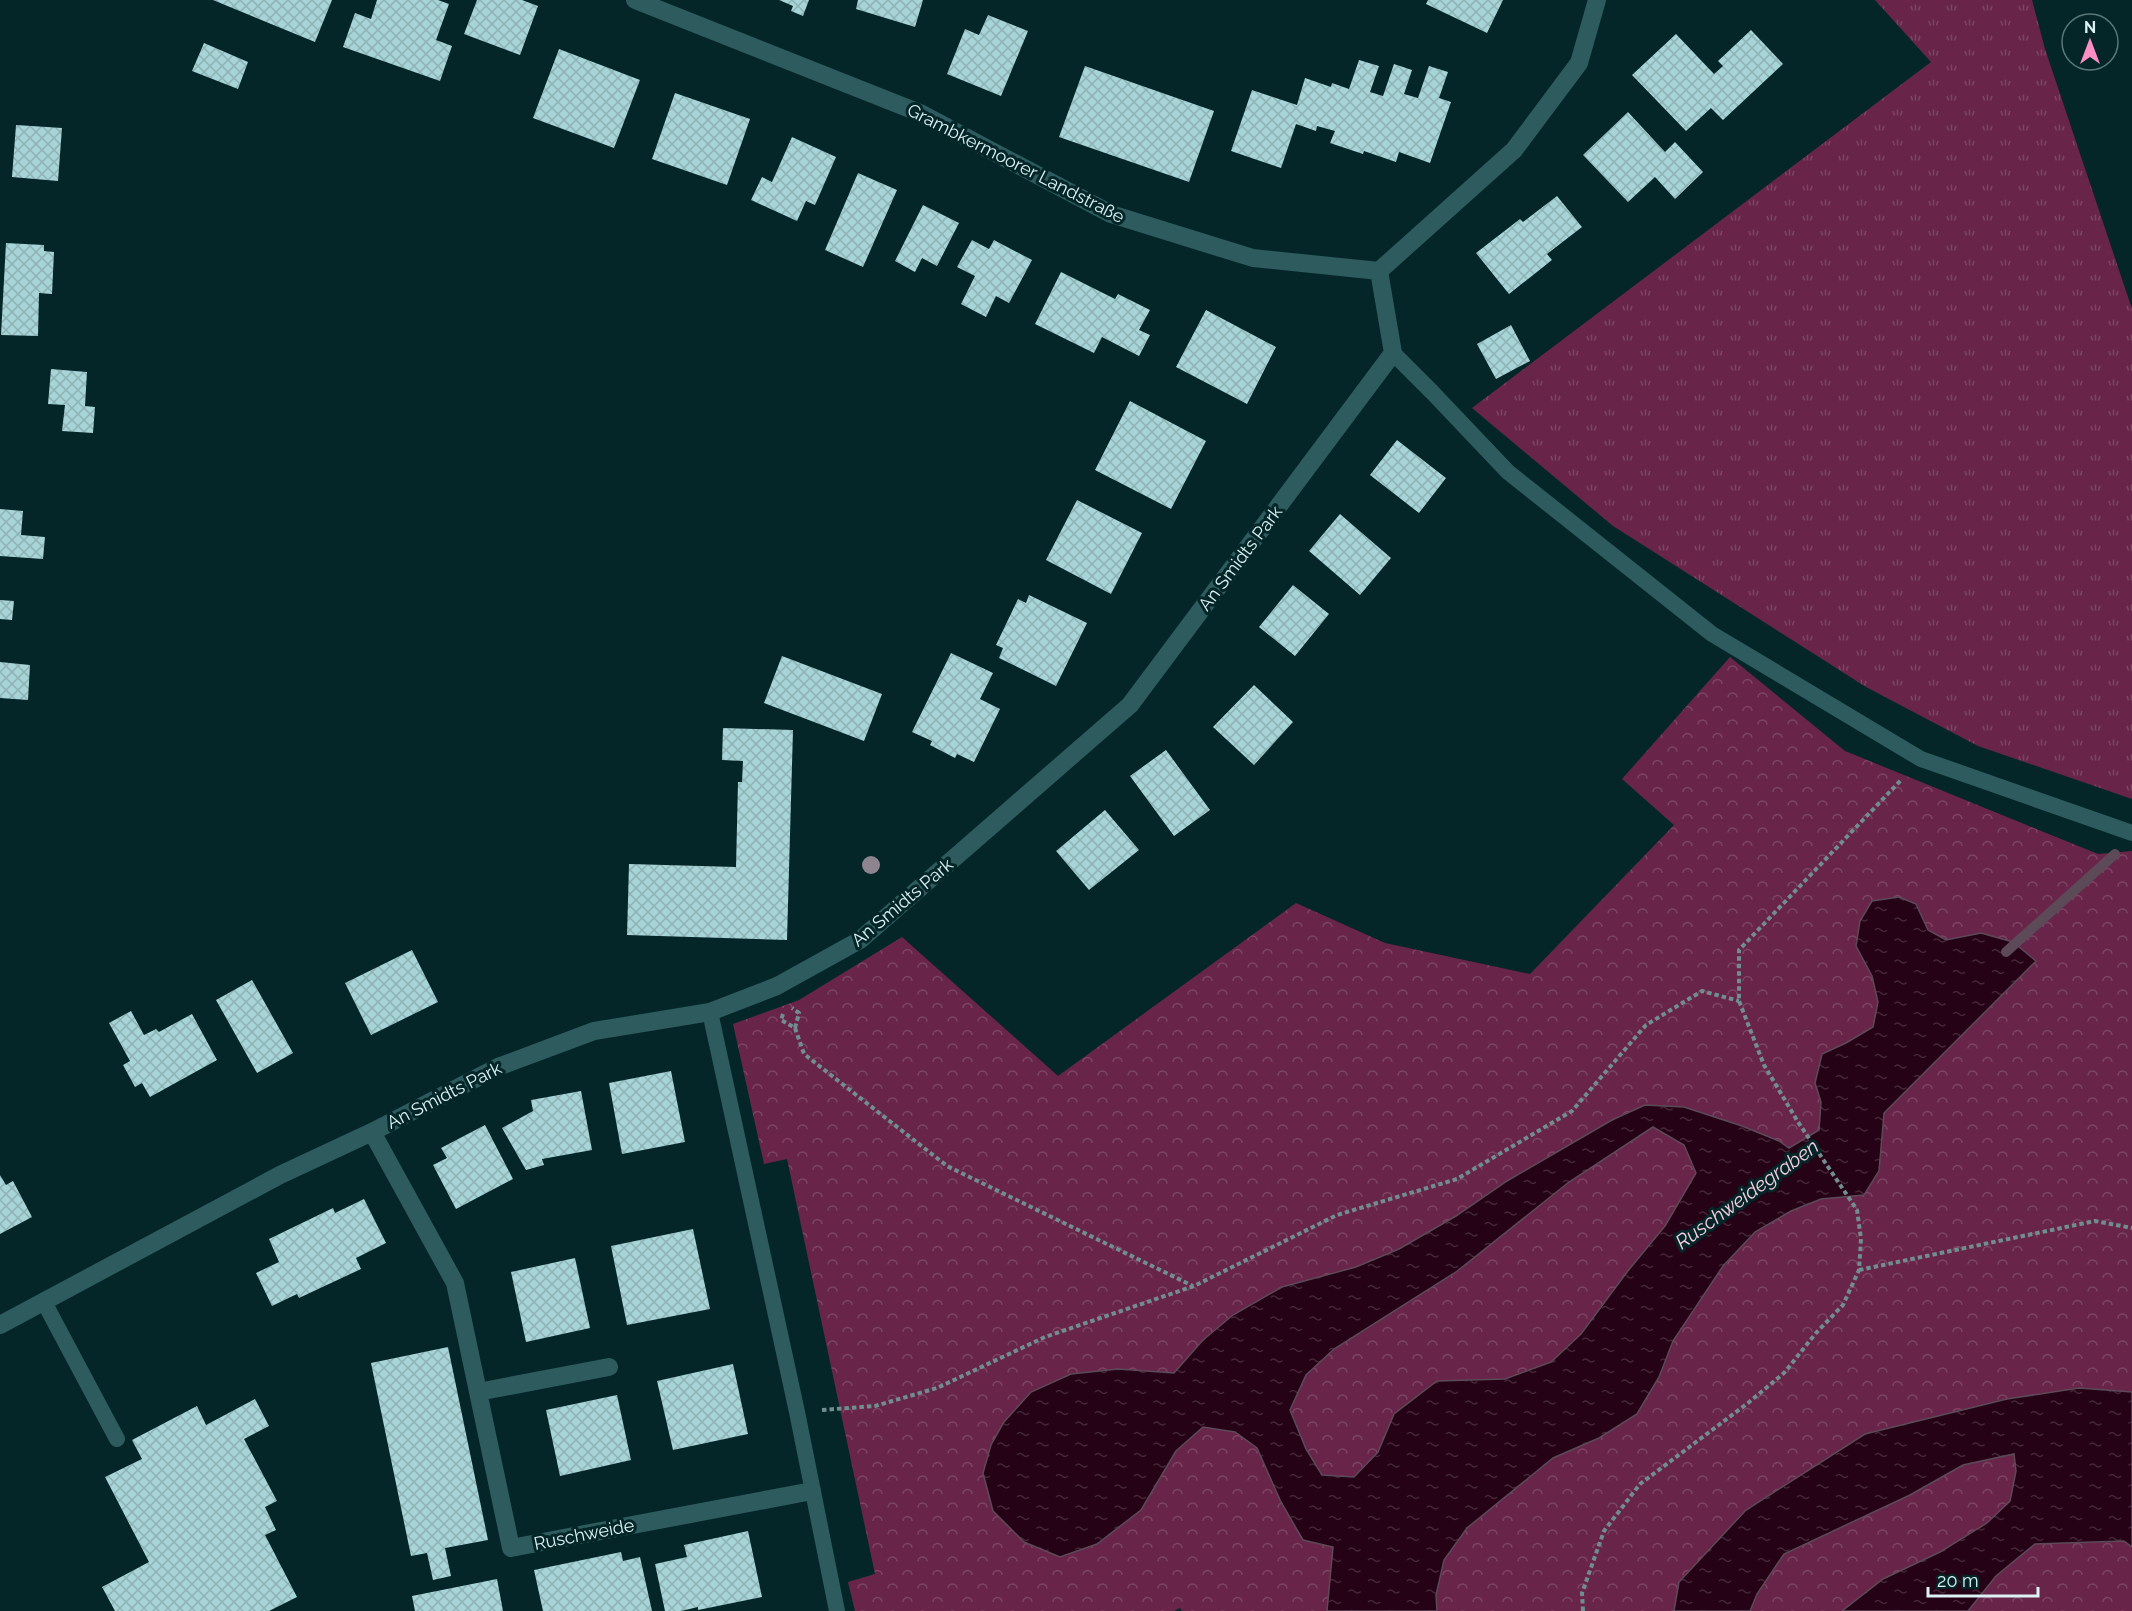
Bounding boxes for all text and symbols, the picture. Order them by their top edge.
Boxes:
north arrow [2060,12,2120,72]
text: N [2084,18,2096,37]
street label: Grambkermoorer Landstraße [904,99,1128,227]
street label: An Smidts Park [1194,501,1287,615]
street label: An Smidts Park [847,853,957,951]
street label: An Smidts Park [383,1057,505,1133]
water label: Ruschweidegraben [1671,1134,1823,1254]
street label: Ruschweide [532,1514,636,1554]
scale bar [1928,1560,2038,1598]
text: 20 m [1937,1570,1979,1591]

